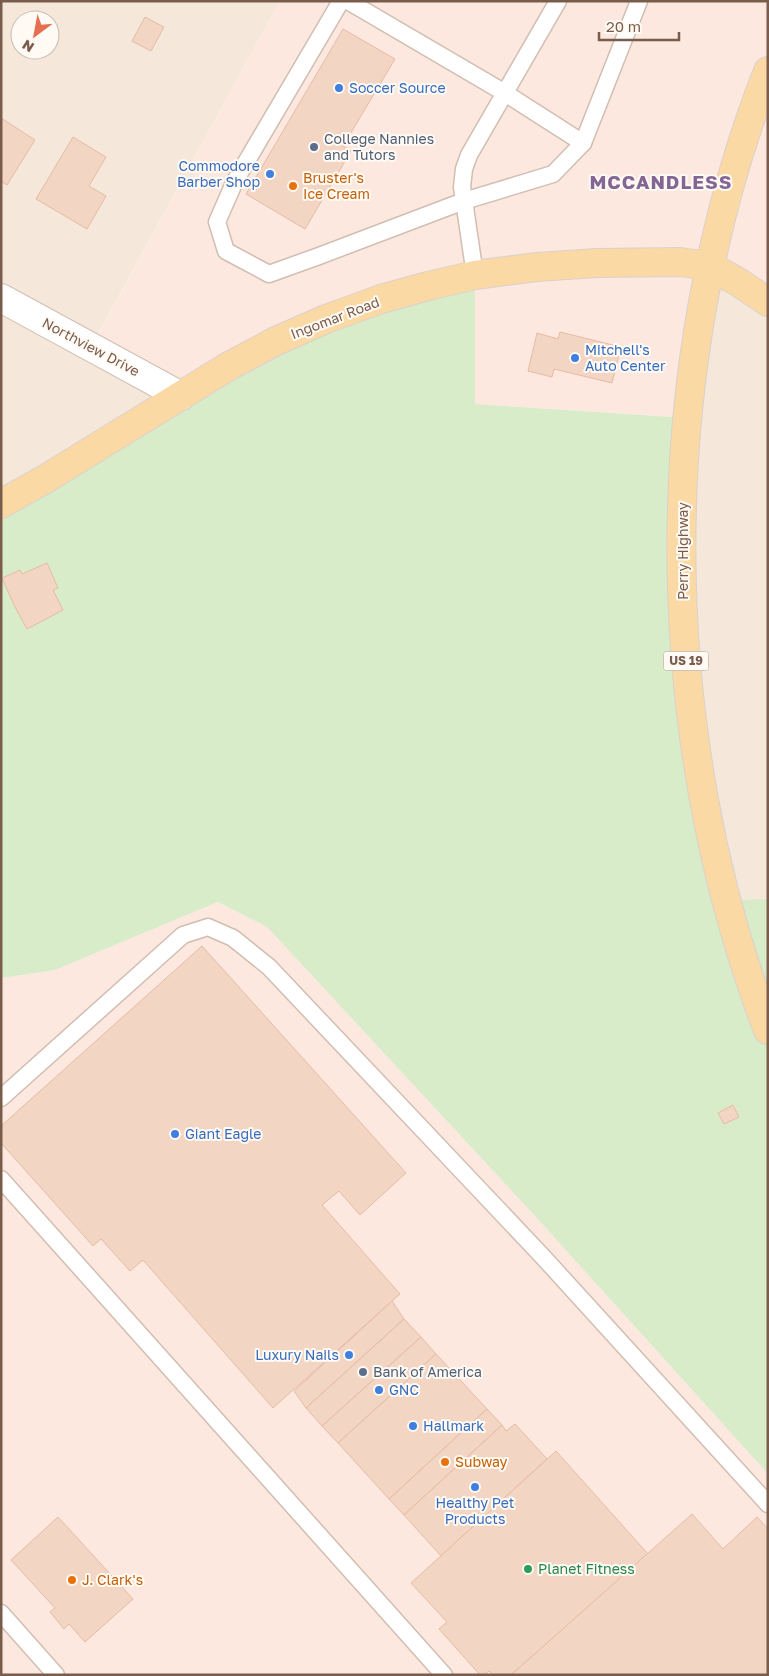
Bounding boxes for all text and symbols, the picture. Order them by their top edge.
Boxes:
north arrow [10,10,60,60]
scale bar [599,10,679,42]
text: 20 m [606,17,641,35]
text: N [19,36,37,56]
place label: Soccer Source [349,79,446,96]
marker: Soccer Source [333,82,345,94]
place label: College Nannies and Tutors [324,130,434,163]
marker: College Nannies and Tutors [308,141,320,153]
place label: Commodore Barber Shop [177,157,260,190]
marker: Commodore Barber Shop [264,168,276,180]
place label: Bruster's Ice Cream [303,169,370,202]
district label: MCCANDLESS [589,170,733,193]
marker: Bruster's Ice Cream [287,180,299,192]
street label: Ingomar Road [288,293,382,342]
street label: Northview Drive [40,314,143,379]
place label: Mitchell's Auto Center [585,341,666,374]
marker: Mitchell's Auto Center [569,352,581,364]
street label: Perry Highway [674,502,691,600]
road number: US 19 [664,651,708,670]
place label: Giant Eagle [185,1125,261,1142]
marker: Giant Eagle [169,1128,181,1140]
place label: Luxury Nails [255,1346,339,1363]
marker: Luxury Nails [343,1349,355,1361]
place label: Bank of America [373,1363,482,1380]
marker: Bank of America [357,1366,369,1378]
place label: GNC [389,1381,419,1398]
marker: GNC [373,1384,385,1396]
place label: Hallmark [423,1417,484,1434]
marker: Hallmark [407,1420,419,1432]
place label: Subway [455,1453,508,1470]
marker: Subway [439,1456,451,1468]
marker: Healthy Pet Products [469,1481,481,1493]
place label: Healthy Pet Products [436,1494,514,1527]
place label: Planet Fitness [538,1560,635,1577]
marker: Planet Fitness [522,1563,534,1575]
place label: J. Clark's [82,1571,143,1588]
marker: J. Clark's [66,1574,78,1586]

